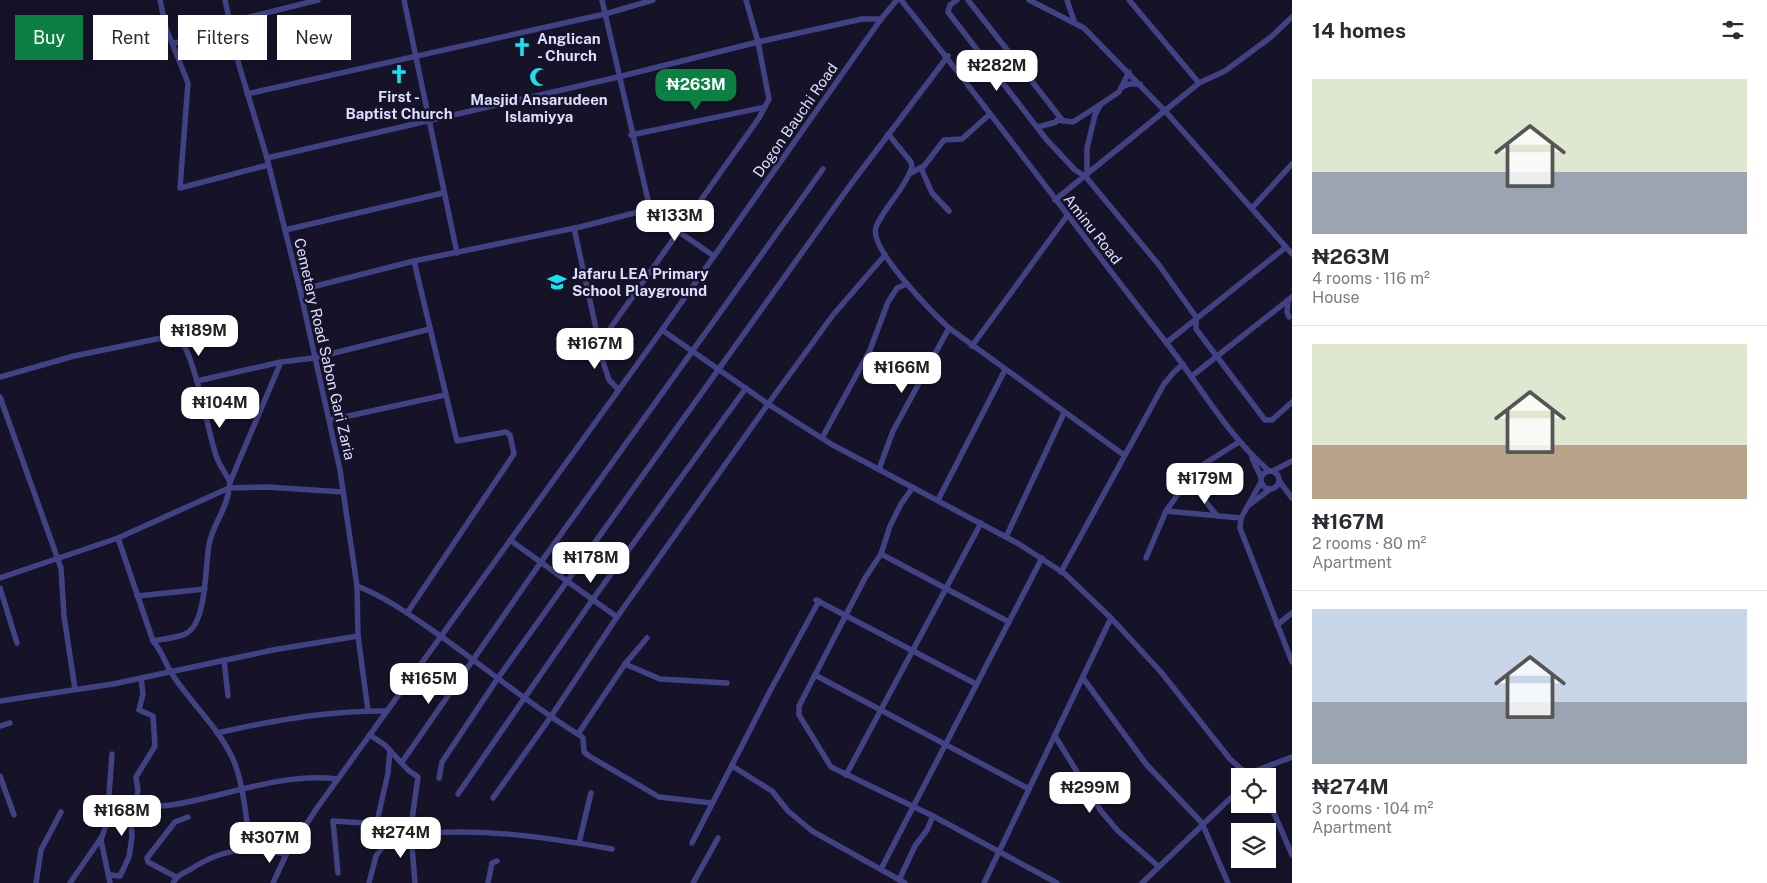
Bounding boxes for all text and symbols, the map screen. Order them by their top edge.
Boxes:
chip: Buy [15,15,83,60]
chip: Rent [93,15,168,60]
chip: Filters [178,15,267,60]
chip: New [277,15,351,60]
icon: filters [1719,16,1747,44]
text: 14 homes [1312,18,1406,43]
place label: Anglican - Church [537,30,601,64]
church icon: Anglican - Church [511,36,533,58]
pin: ₦282M [962,49,1032,92]
text: ₦282M [967,56,1027,75]
street label: Dogon Bauchi Road [749,60,841,180]
church icon: First - Baptist Church [388,63,410,85]
mosque icon: Masjid Ansarudeen Islamiyya [528,66,550,88]
pin: ₦263M [661,68,731,111]
text: ₦263M [666,75,726,94]
place label: First - Baptist Church [345,88,453,122]
place label: Masjid Ansarudeen Islamiyya [470,91,608,125]
icon: home [1485,111,1575,201]
street label: Aminu Road [1060,191,1126,267]
pin: ₦133M [640,200,710,242]
text: ₦133M [647,206,703,225]
street label: Cemetery Road Sabon Gari Zaria [291,236,359,462]
text: ₦263M [1312,244,1390,269]
place label: Jafaru LEA Primary School Playground [572,265,709,299]
text: 4 rooms · 116 m² [1312,269,1430,288]
school or university icon: Jafaru LEA Primary School Playground [546,271,568,293]
text: House [1312,288,1360,307]
pin: ₦189M [164,314,234,357]
text: ₦189M [171,321,227,340]
pin: ₦167M [560,328,630,370]
text: ₦167M [567,334,623,353]
pin: ₦166M [867,352,937,394]
text: ₦166M [874,358,930,377]
icon: home [1485,377,1575,467]
pin: ₦104M [185,386,255,429]
text: ₦104M [192,393,248,412]
pin: ₦179M [1170,462,1240,505]
text: ₦179M [1177,469,1233,488]
text: ₦167M [1312,509,1384,534]
text: 2 rooms · 80 m² [1312,534,1426,553]
pin: ₦178M [556,542,626,584]
text: ₦178M [563,548,619,567]
text: Apartment [1312,553,1392,572]
icon: home [1485,642,1575,732]
pin: ₦165M [394,662,464,705]
text: ₦165M [401,669,457,688]
map controls [1231,768,1276,868]
button: locate [1231,768,1276,813]
pin: ₦299M [1055,772,1125,814]
text: ₦274M [1312,774,1389,799]
text: ₦299M [1060,778,1120,797]
pin: ₦168M [87,794,157,837]
text: 3 rooms · 104 m² [1312,799,1433,818]
text: ₦168M [94,801,150,820]
pin: ₦274M [366,816,436,859]
text: Apartment [1312,818,1392,837]
pin: ₦307M [235,822,305,864]
text: ₦274M [372,823,430,842]
button: layers [1231,823,1276,868]
text: ₦307M [241,828,299,847]

